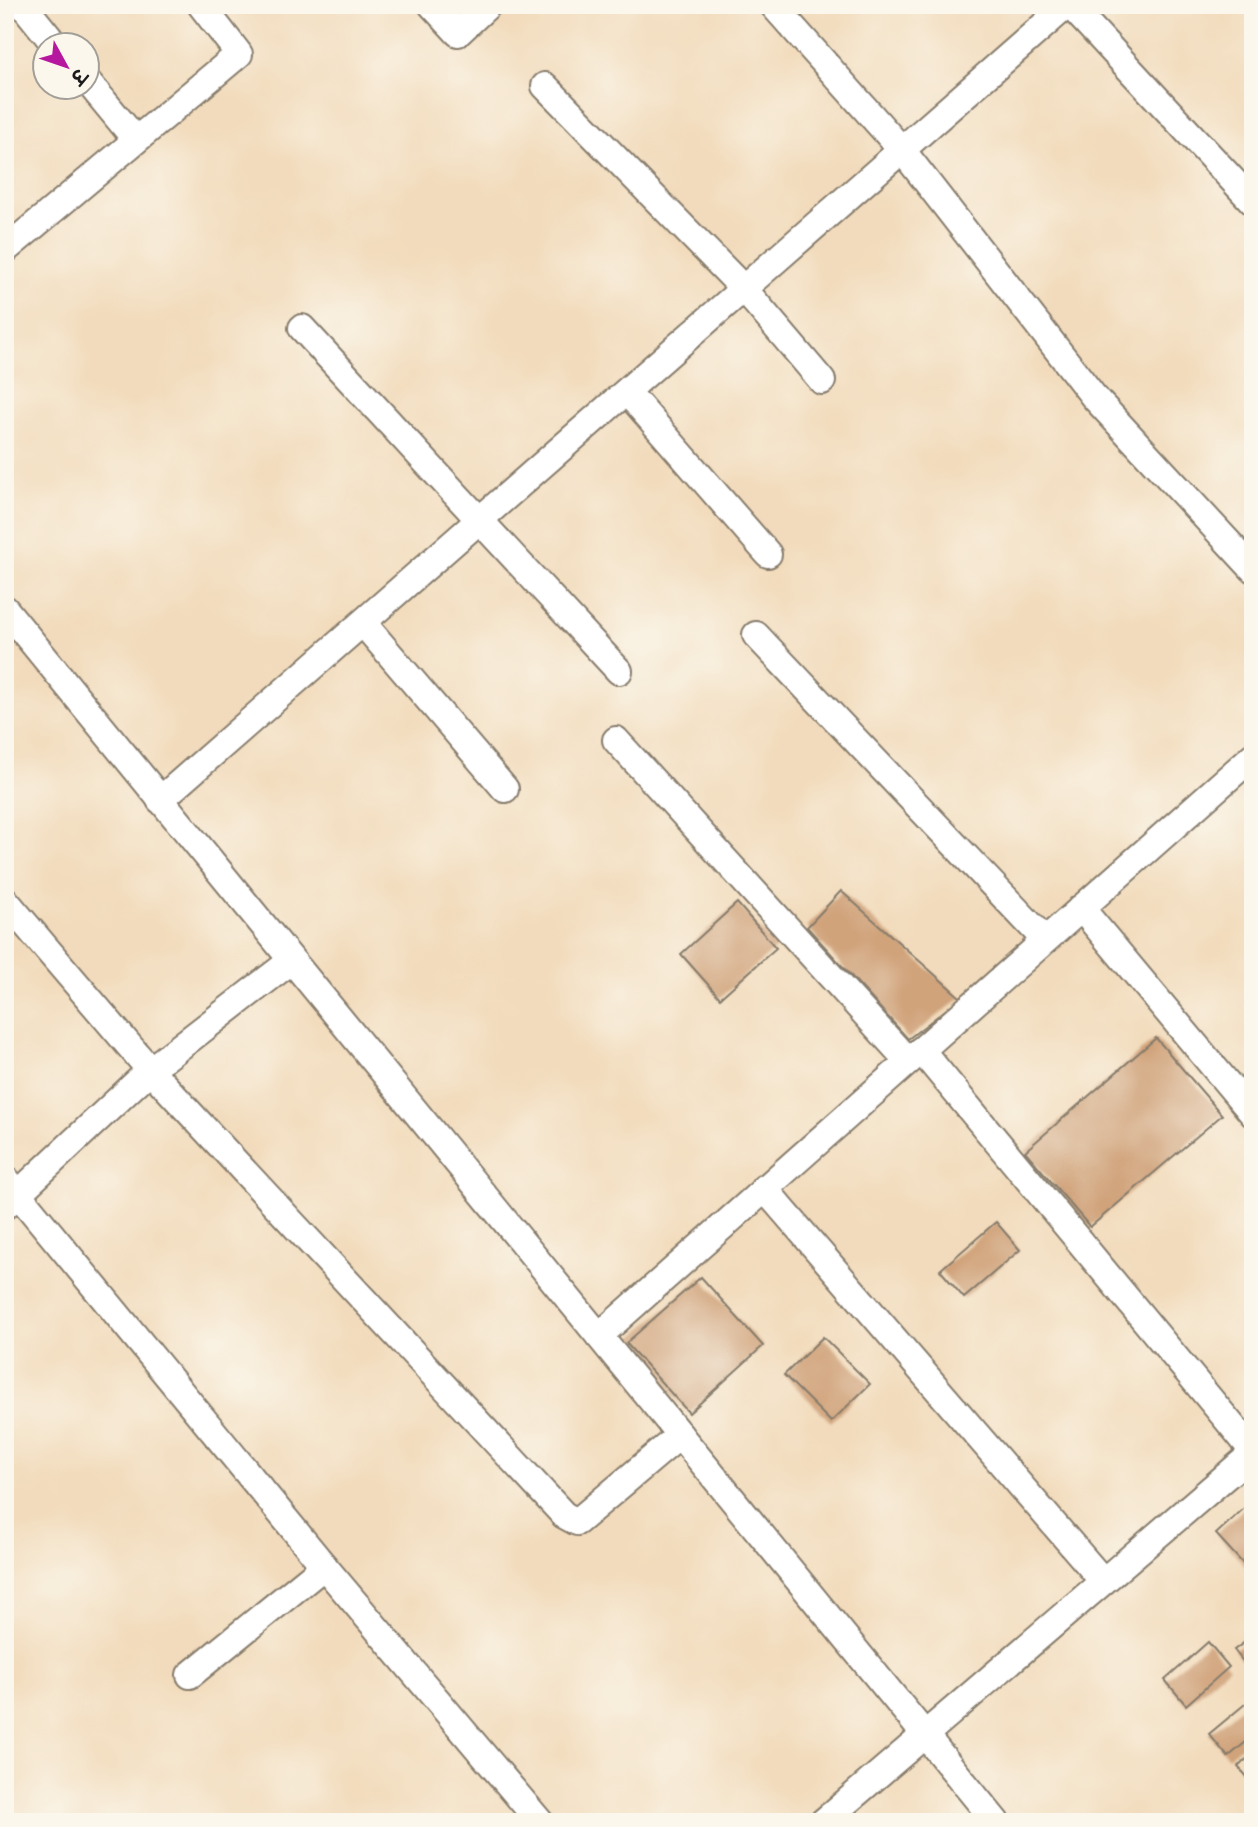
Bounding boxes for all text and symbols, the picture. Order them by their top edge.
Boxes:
north arrow [32,32,102,102]
text: उ [63,62,92,90]

